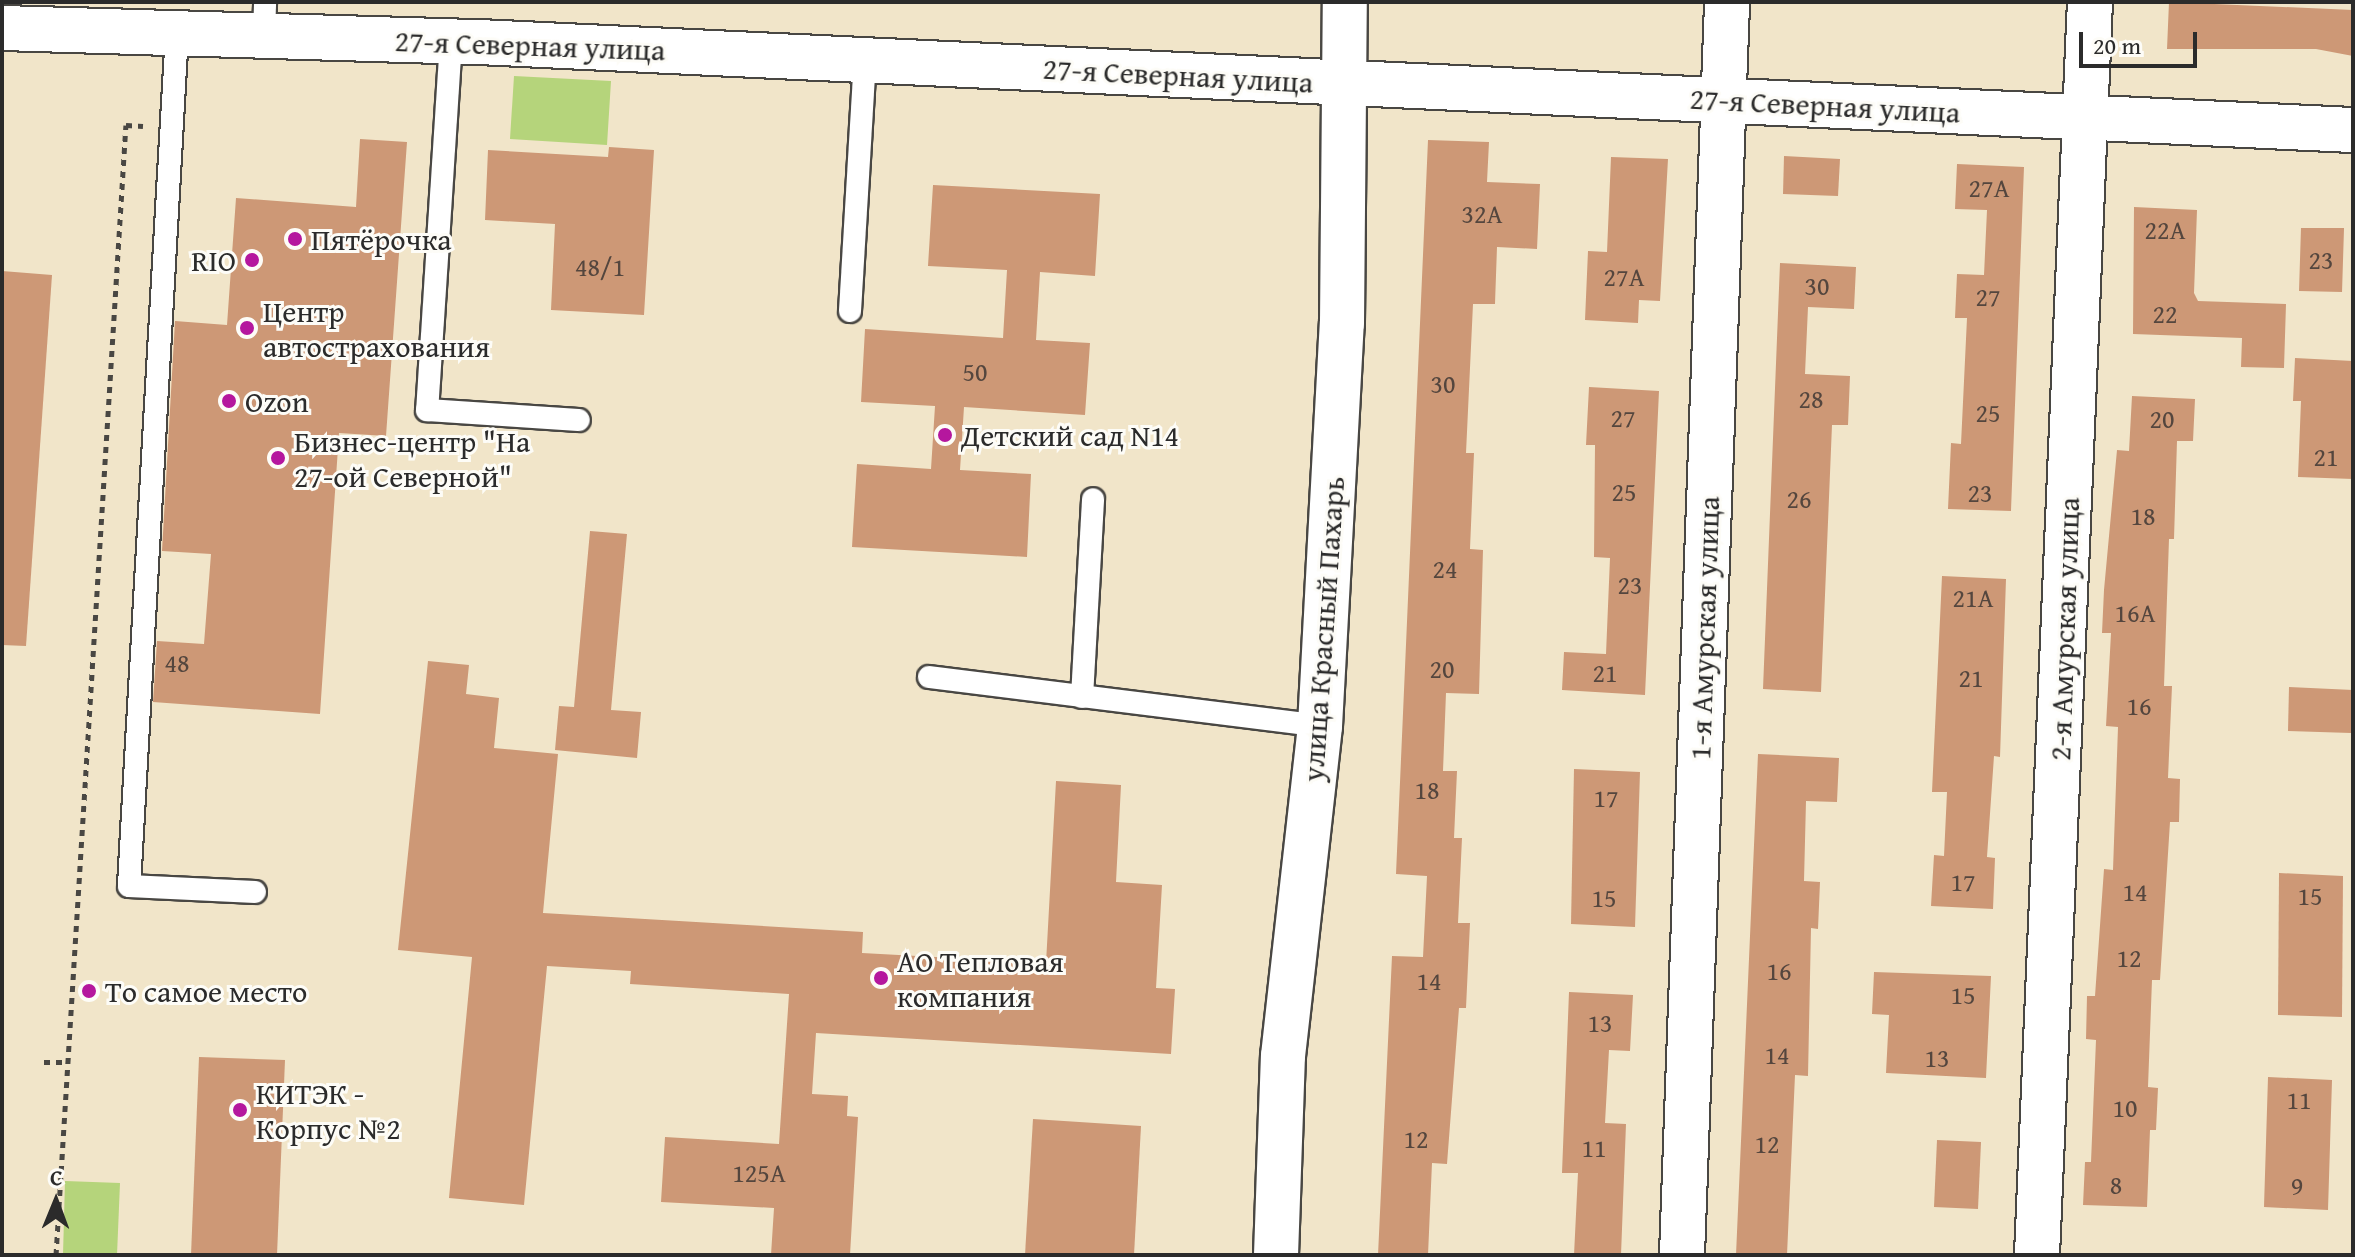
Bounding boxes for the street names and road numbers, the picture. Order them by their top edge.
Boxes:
street label: 27-я Северная улица [394,22,666,68]
street label: 27-я Северная улица [1042,50,1314,100]
street label: 27-я Северная улица [1689,80,1961,130]
street label: улица Красный Пахарь [1294,475,1352,783]
street label: 1-я Амурская улица [1681,496,1727,760]
street label: 2-я Амурская улица [2041,497,2087,761]

